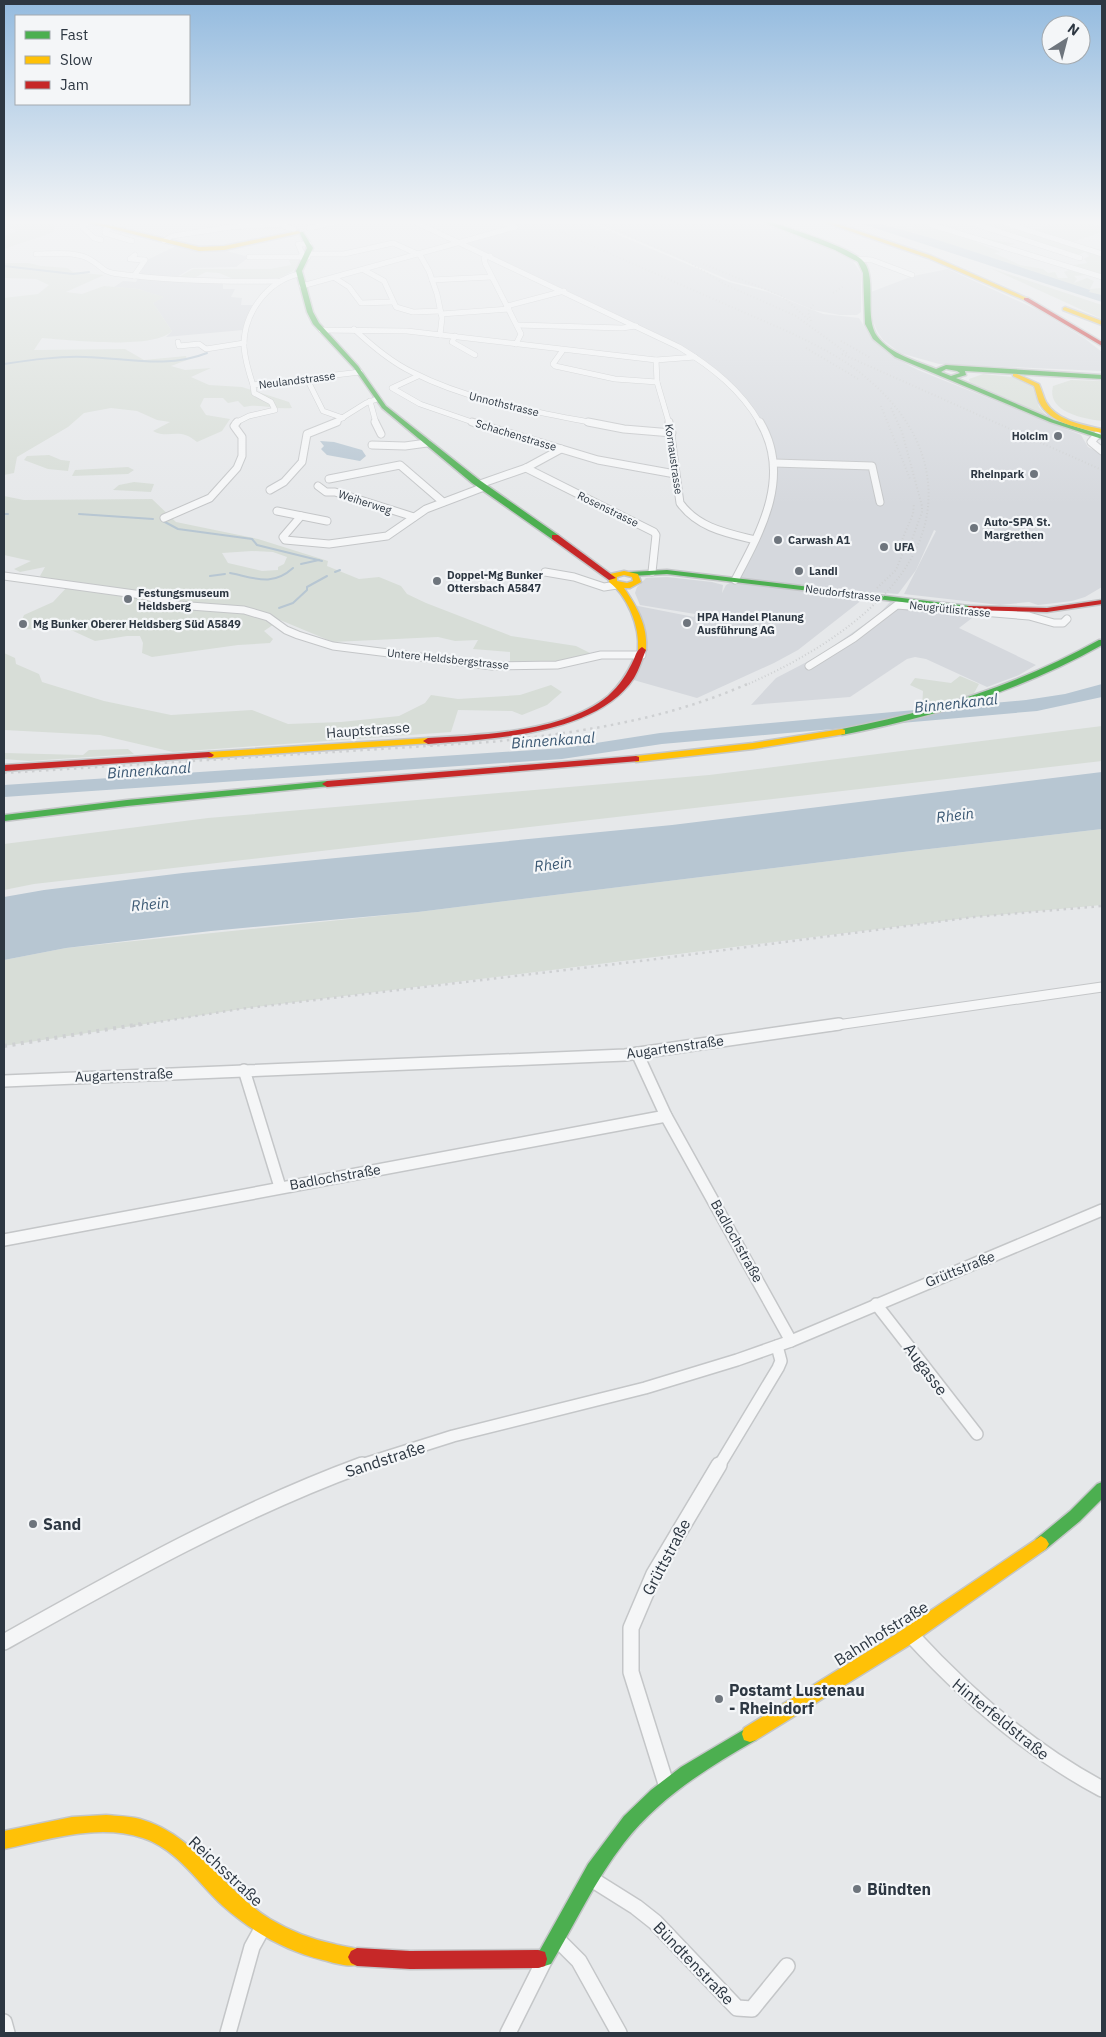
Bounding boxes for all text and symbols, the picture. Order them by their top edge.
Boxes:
legend [15,15,190,105]
north arrow [1041,15,1091,65]
text: N [1064,19,1083,40]
text: Fast [60,25,88,44]
text: Slow [60,50,93,69]
text: Jam [60,75,89,94]
street label: Neulandstrasse [258,368,336,392]
street label: Unnothstrasse [467,389,541,419]
street label: Schachenstrasse [474,416,558,454]
street label: Kornaustrasse [662,423,686,495]
place label: Holcim [1012,429,1048,443]
marker: Holcim [1052,430,1064,442]
place label: Rheinpark [970,467,1025,481]
marker: Rheinpark [1028,468,1040,480]
street label: Weiherweg [337,487,394,517]
street label: Rosenstrasse [575,488,641,530]
place label: Auto-SPA St. Margrethen [984,515,1051,542]
marker: Auto-SPA St. Margrethen [968,522,980,534]
place label: Carwash A1 [788,533,851,547]
marker: Carwash A1 [772,534,784,546]
place label: UFA [894,540,915,554]
marker: UFA [878,541,890,553]
place label: Landi [809,564,838,578]
marker: Landi [793,565,805,577]
place label: Doppel-Mg Bunker Ottersbach A5847 [447,568,543,595]
marker: Doppel-Mg Bunker Ottersbach A5847 [431,575,443,587]
street label: Neudorfstrasse [804,581,882,605]
place label: Festungsmuseum Heldsberg [138,586,229,613]
marker: Festungsmuseum Heldsberg [122,593,134,605]
street label: Neugrütlistrasse [909,598,991,620]
place label: HPA Handel Planung Ausführung AG [697,610,805,637]
place label: Mg Bunker Oberer Heldsberg Süd A5849 [33,617,241,631]
marker: HPA Handel Planung Ausführung AG [681,617,693,629]
marker: Mg Bunker Oberer Heldsberg Süd A5849 [17,618,29,630]
street label: Untere Heldsbergstrasse [386,646,510,672]
water label: Binnenkanal [913,689,999,717]
street label: Hauptstrasse [326,718,411,742]
water label: Binnenkanal [511,728,596,752]
water label: Binnenkanal [107,758,192,782]
water label: Rhein [935,803,975,827]
water label: Rhein [533,852,573,876]
water label: Rhein [130,893,170,915]
street label: Augartenstraße [625,1031,725,1063]
street label: Augartenstraße [75,1064,174,1086]
street label: Badlochstraße [288,1160,382,1194]
street label: Badlochstraße [707,1196,767,1286]
street label: Grüttstraße [923,1247,998,1291]
street label: Augasse [900,1339,952,1399]
street label: Sandstraße [342,1437,428,1481]
place label: Sand [43,1514,81,1534]
street label: Grüttstraße [637,1515,695,1599]
marker: Sand [27,1518,39,1530]
street label: Bahnhofstraße [830,1596,932,1670]
street label: Hinterfeldstraße [949,1674,1054,1764]
place label: Postamt Lustenau - Rheindorf [729,1680,865,1718]
marker: Postamt Lustenau - Rheindorf [713,1693,725,1705]
street label: Reichsstraße [185,1832,267,1911]
place label: Bündten [867,1879,931,1899]
marker: Bündten [851,1883,863,1895]
street label: Bündtenstraße [649,1917,739,2009]

